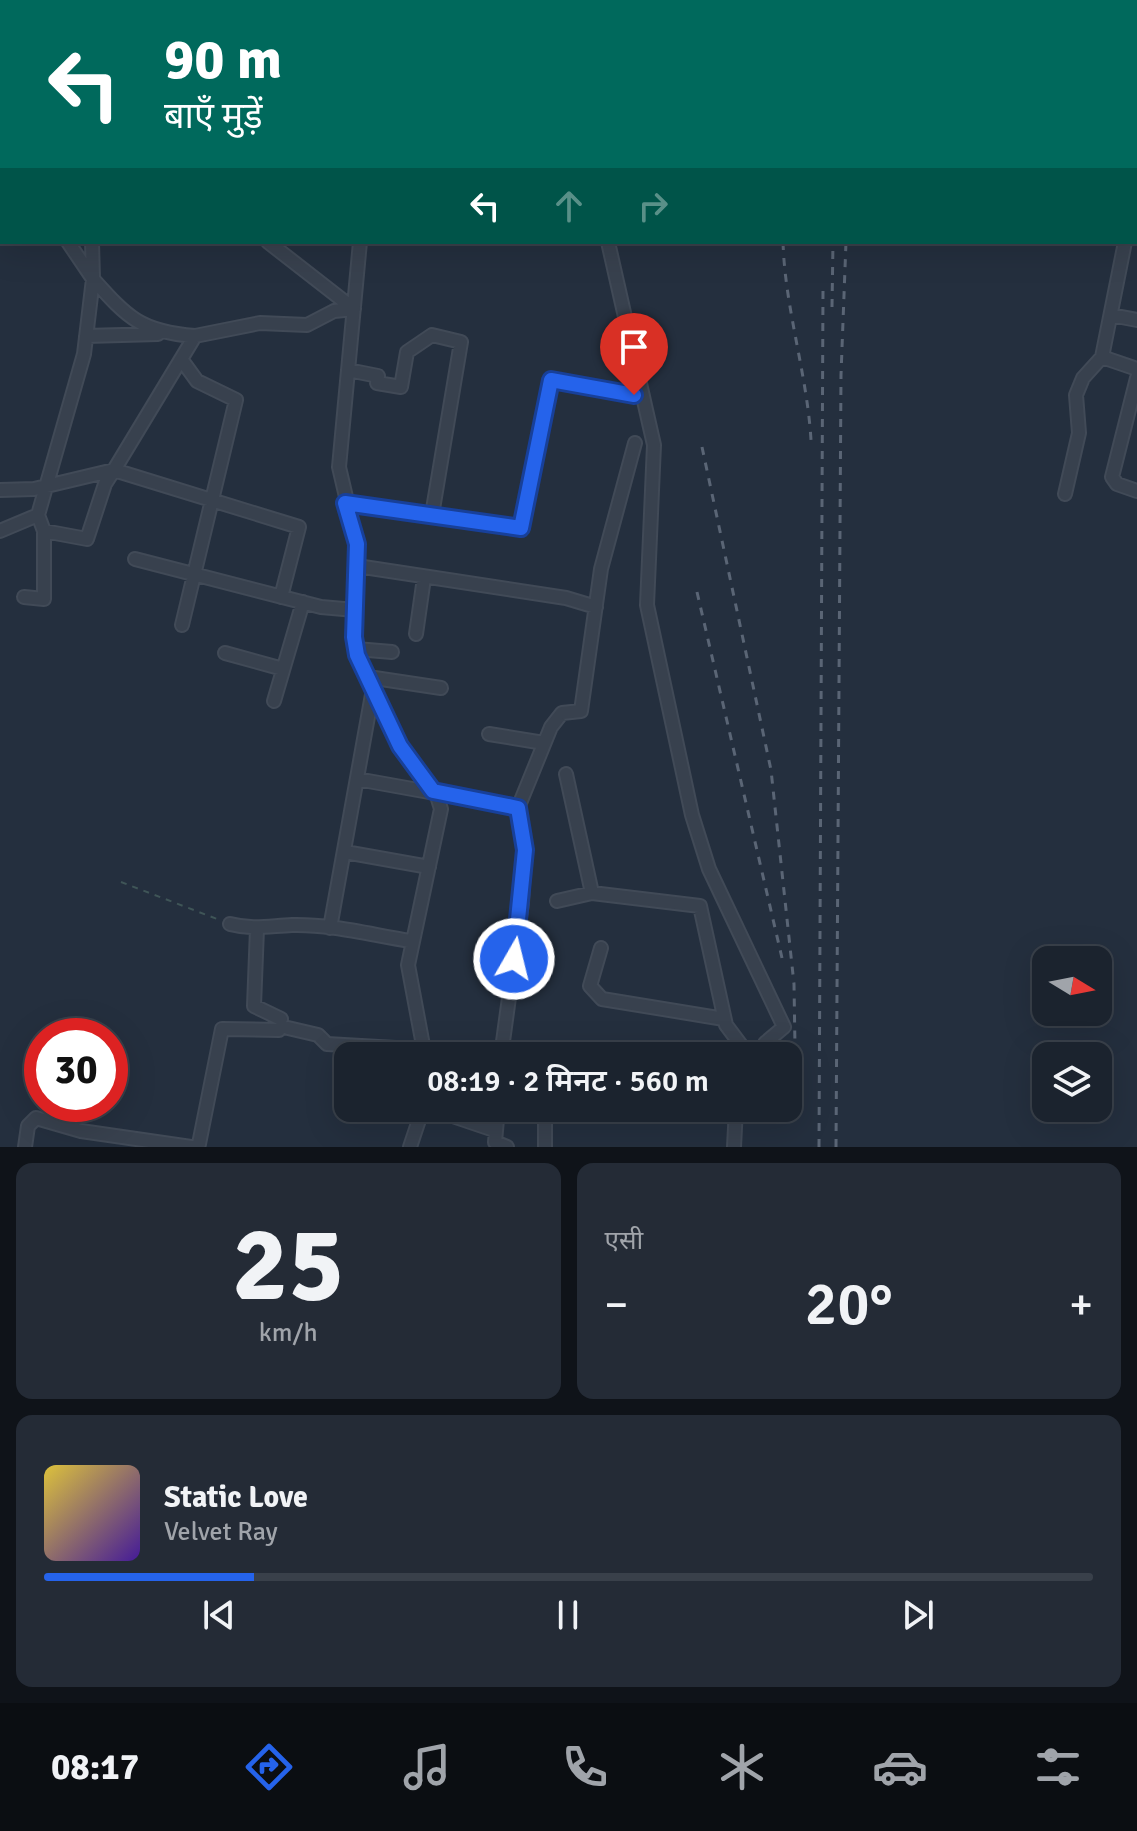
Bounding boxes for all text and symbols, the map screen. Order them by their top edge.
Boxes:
text: 90 m [164,25,282,94]
icon: left [32,32,136,136]
text: बाएँ मुड़ें [164,94,263,139]
icon: left [463,184,507,228]
icon: ahead [547,184,591,228]
icon: right [631,184,675,228]
pin [600,313,668,395]
icon: arrive [612,325,656,369]
position arrow [472,917,556,1001]
north arrow [1032,946,1112,1026]
map controls [1032,946,1112,1122]
speed limit sign: 30 [24,1018,128,1122]
button: layers [1032,1042,1112,1122]
text: 08:19 · 2 मिनट · 560 m [427,1063,709,1100]
text: 25 [232,1201,344,1329]
text: एसी [605,1225,643,1257]
text: 20° [805,1268,893,1342]
text: − [605,1278,628,1332]
text: + [1069,1278,1093,1332]
text: km/h [259,1317,318,1349]
text: Static Love [164,1479,308,1516]
text: Velvet Ray [164,1516,278,1548]
icon: previous [197,1593,241,1637]
icon: pause [546,1593,590,1637]
icon: next [896,1593,940,1637]
icon: directions [241,1739,297,1795]
icon: music [399,1739,455,1795]
icon: phone [557,1739,613,1795]
icon: climate [714,1739,770,1795]
icon: car [872,1739,928,1795]
icon: filters [1030,1739,1086,1795]
text: 08:17 [51,1745,139,1790]

